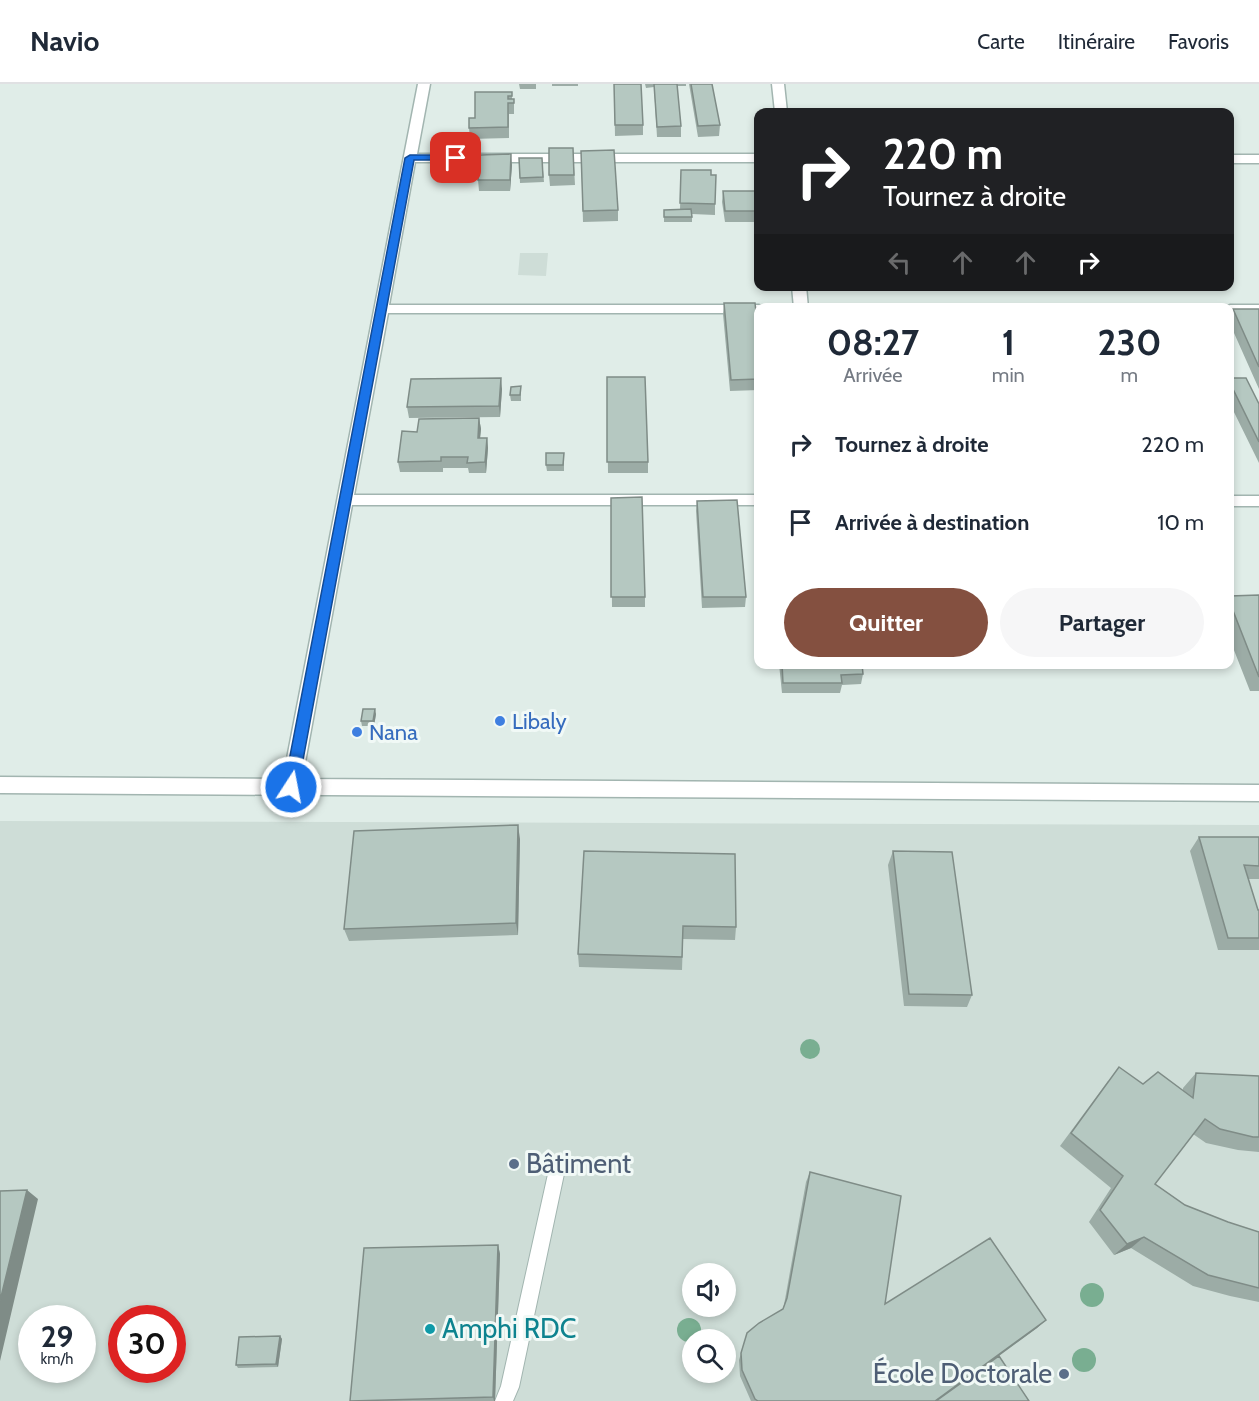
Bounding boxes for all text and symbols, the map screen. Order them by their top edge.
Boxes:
text: Navio [30,24,100,58]
text: Carte [977,29,1025,54]
text: Itinéraire [1058,29,1135,54]
text: Favoris [1168,29,1229,54]
text: 220 m [883,128,1003,180]
pin [430,132,481,183]
icon: right [784,132,862,210]
icon: arrive [439,141,472,174]
text: Tournez à droite [883,180,1066,213]
icon: left [883,246,916,279]
icon: ahead [946,246,979,279]
icon: ahead [1009,246,1042,279]
icon: right [1072,246,1105,279]
text: 08:27 [827,320,919,364]
text: 1 [1002,320,1015,364]
text: 230 [1097,320,1161,364]
text: Arrivée [843,363,903,387]
text: min [992,363,1025,387]
text: m [1121,363,1138,387]
icon: right [784,428,817,461]
text: Tournez à droite [835,431,989,458]
text: 220 m [1141,431,1204,458]
icon: arrive [784,506,817,539]
text: Arrivée à destination [835,509,1029,536]
text: 10 m [1157,509,1204,536]
button: Quitter [784,588,988,657]
button: Partager [1000,588,1204,657]
place label: Libaly [512,708,567,735]
marker: Libaly [493,714,507,728]
place label: Nana [369,719,418,746]
marker: Nana [350,725,364,739]
position arrow [259,755,323,819]
place label: Bâtiment [526,1147,631,1180]
marker: Bâtiment [507,1157,521,1171]
map controls [682,1263,736,1383]
button: sound [682,1263,736,1317]
speed limit sign: 30 [108,1305,186,1383]
place label: Amphi RDC [442,1312,576,1345]
text: 29 [41,1318,73,1355]
marker: Amphi RDC [423,1322,437,1336]
button: search [682,1329,736,1383]
text: km/h [41,1350,73,1368]
place label: École Doctorale [873,1356,1052,1390]
marker: École Doctorale [1057,1367,1071,1381]

